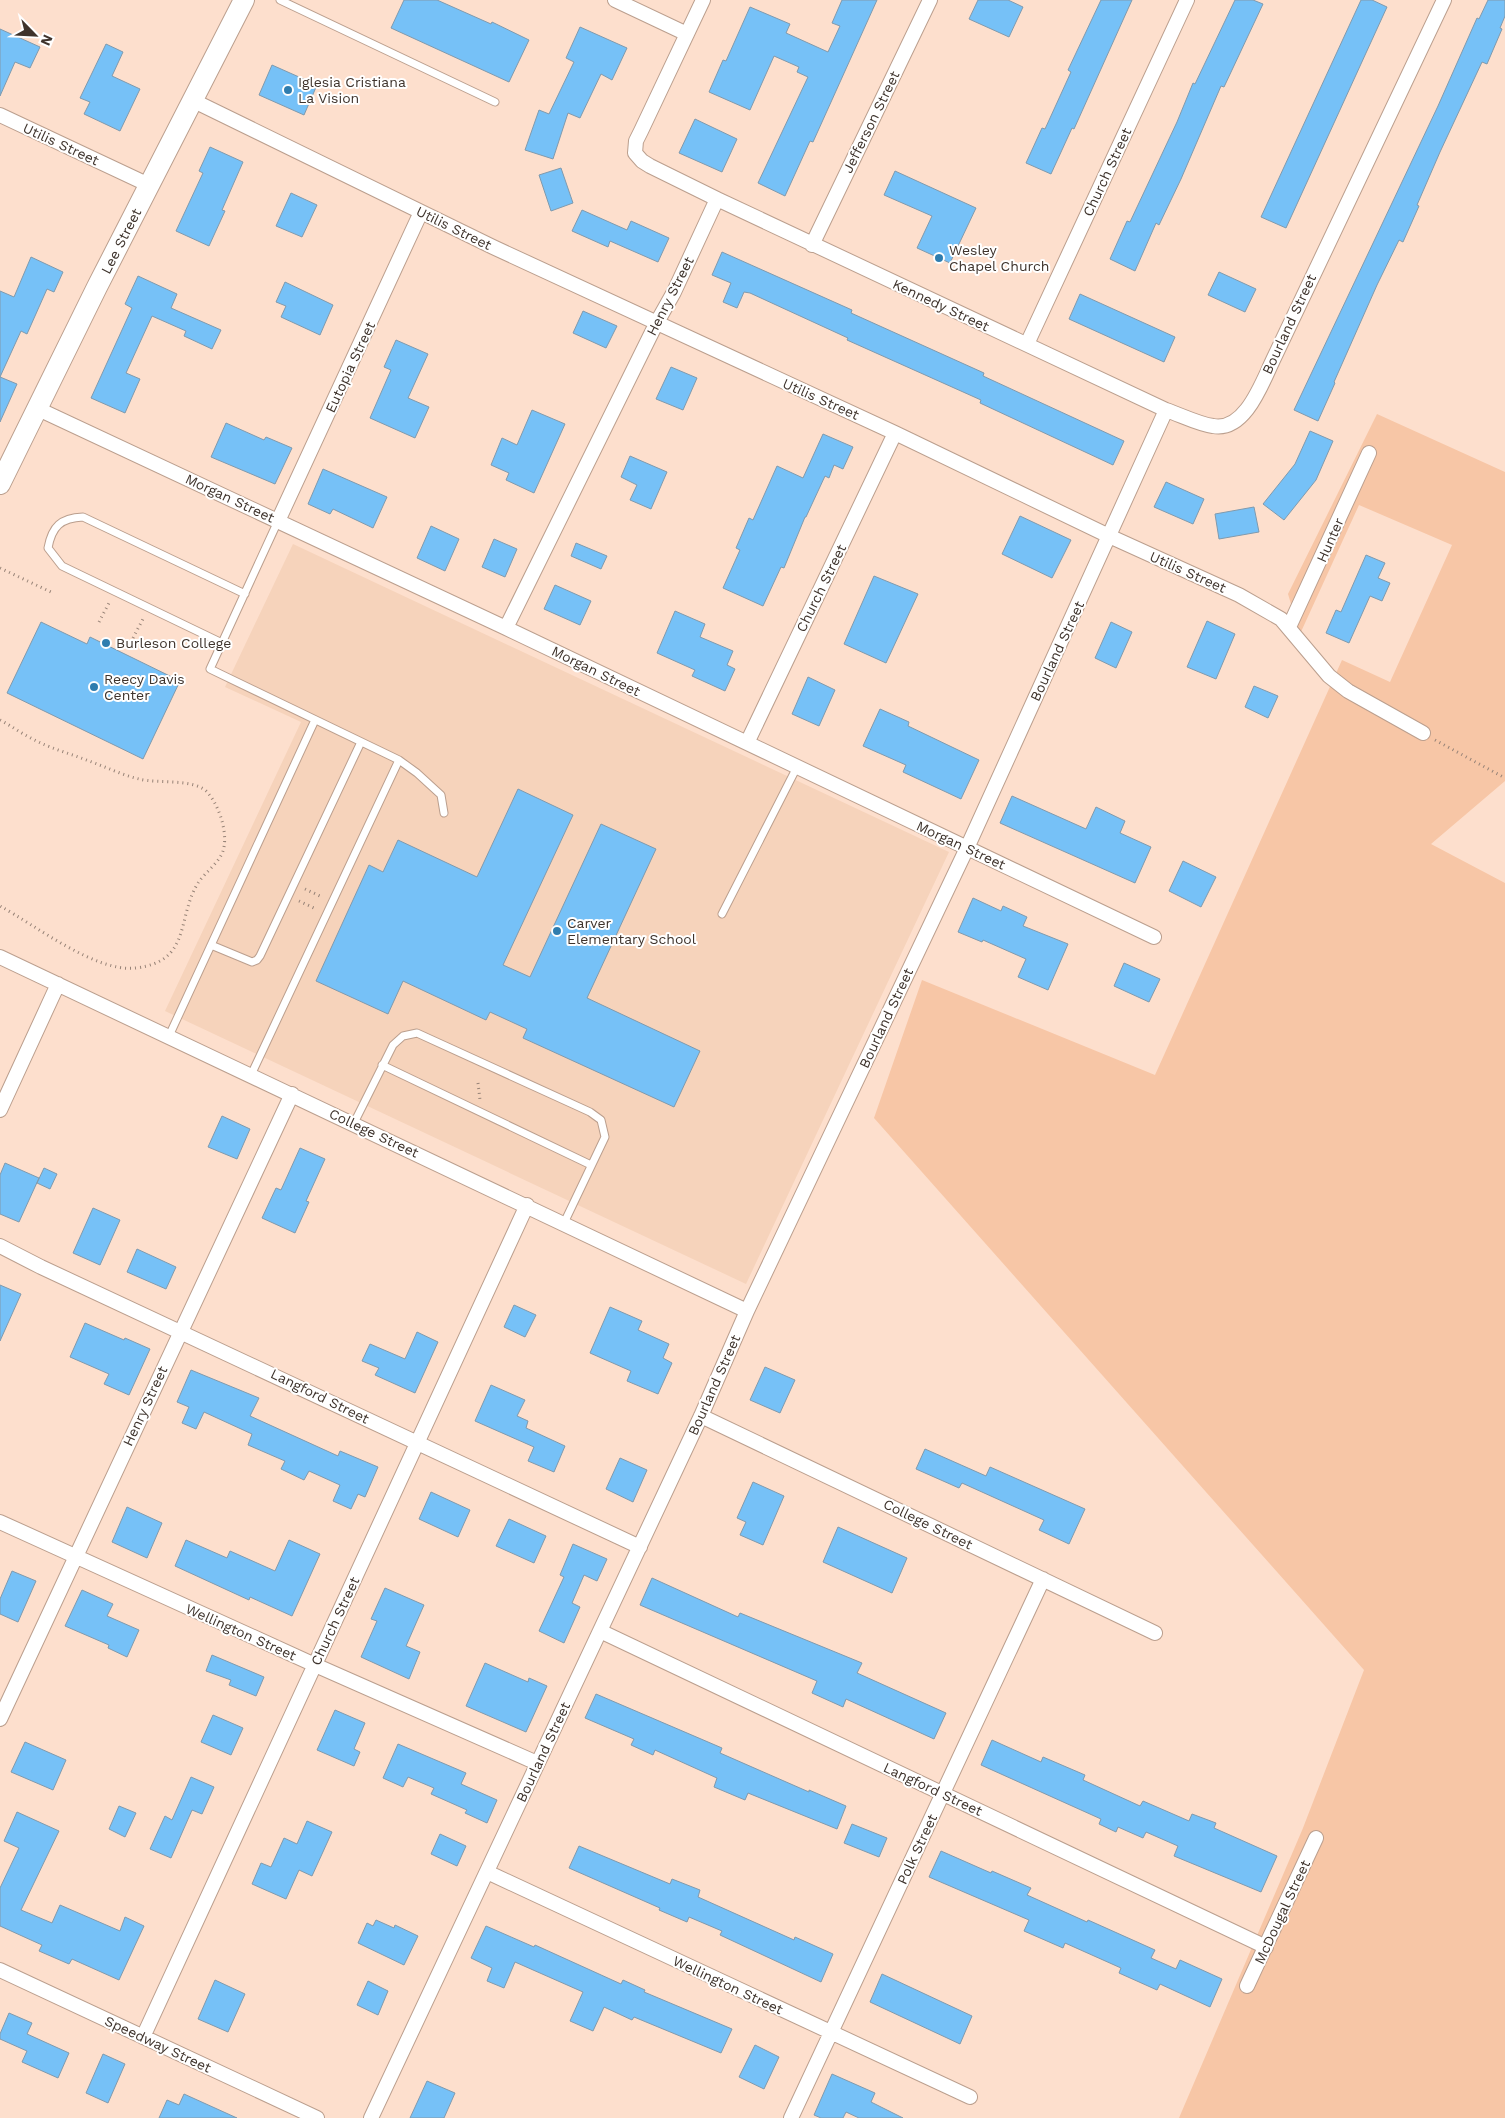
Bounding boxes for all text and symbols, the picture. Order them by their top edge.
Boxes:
north arrow [10,10,60,60]
text: N [37,32,56,48]
street label: Jefferson Street [839,68,903,176]
place label: Iglesia Cristiana La Vision [298,74,406,106]
marker: Iglesia Cristiana La Vision [282,84,294,96]
street label: Utilis Street [21,119,102,169]
street label: Church Street [1080,125,1135,219]
street label: Utilis Street [414,203,494,253]
street label: Lee Street [98,206,144,276]
place label: Wesley Chapel Church [949,242,1050,274]
marker: Wesley Chapel Church [933,252,945,264]
street label: Henry Street [643,254,697,338]
street label: Bourland Street [1259,271,1319,377]
street label: Kennedy Street [890,276,992,334]
street label: Eutopia Street [322,319,378,415]
street label: Utilis Street [780,375,862,423]
street label: Morgan Street [183,470,277,526]
street label: Hunter [1313,515,1347,565]
street label: Church Street [793,541,849,635]
street label: Utilis Street [1147,548,1229,596]
street label: Bourland Street [1027,598,1087,704]
place label: Burleson College [116,635,231,651]
marker: Burleson College [100,637,112,649]
street label: Morgan Street [549,643,643,699]
place label: Reecy Davis Center [104,671,185,703]
marker: Reecy Davis Center [88,681,100,693]
street label: Morgan Street [914,817,1008,873]
place label: Carver Elementary School [567,915,697,947]
marker: Carver Elementary School [551,925,563,937]
street label: Bourland Street [856,965,916,1071]
street label: College Street [327,1105,421,1161]
street label: Bourland Street [685,1332,743,1438]
street label: Henry Street [119,1363,171,1449]
street label: Langford Street [268,1365,372,1427]
street label: College Street [881,1496,975,1553]
street label: Church Street [308,1574,363,1668]
street label: Wellington Street [183,1600,299,1664]
street label: Bourland Street [513,1699,573,1805]
street label: Langford Street [881,1759,985,1819]
street label: Polk Street [894,1811,940,1887]
street label: McDougal Street [1251,1857,1313,1967]
street label: Wellington Street [671,1953,786,2018]
street label: Speedway Street [102,2012,214,2076]

